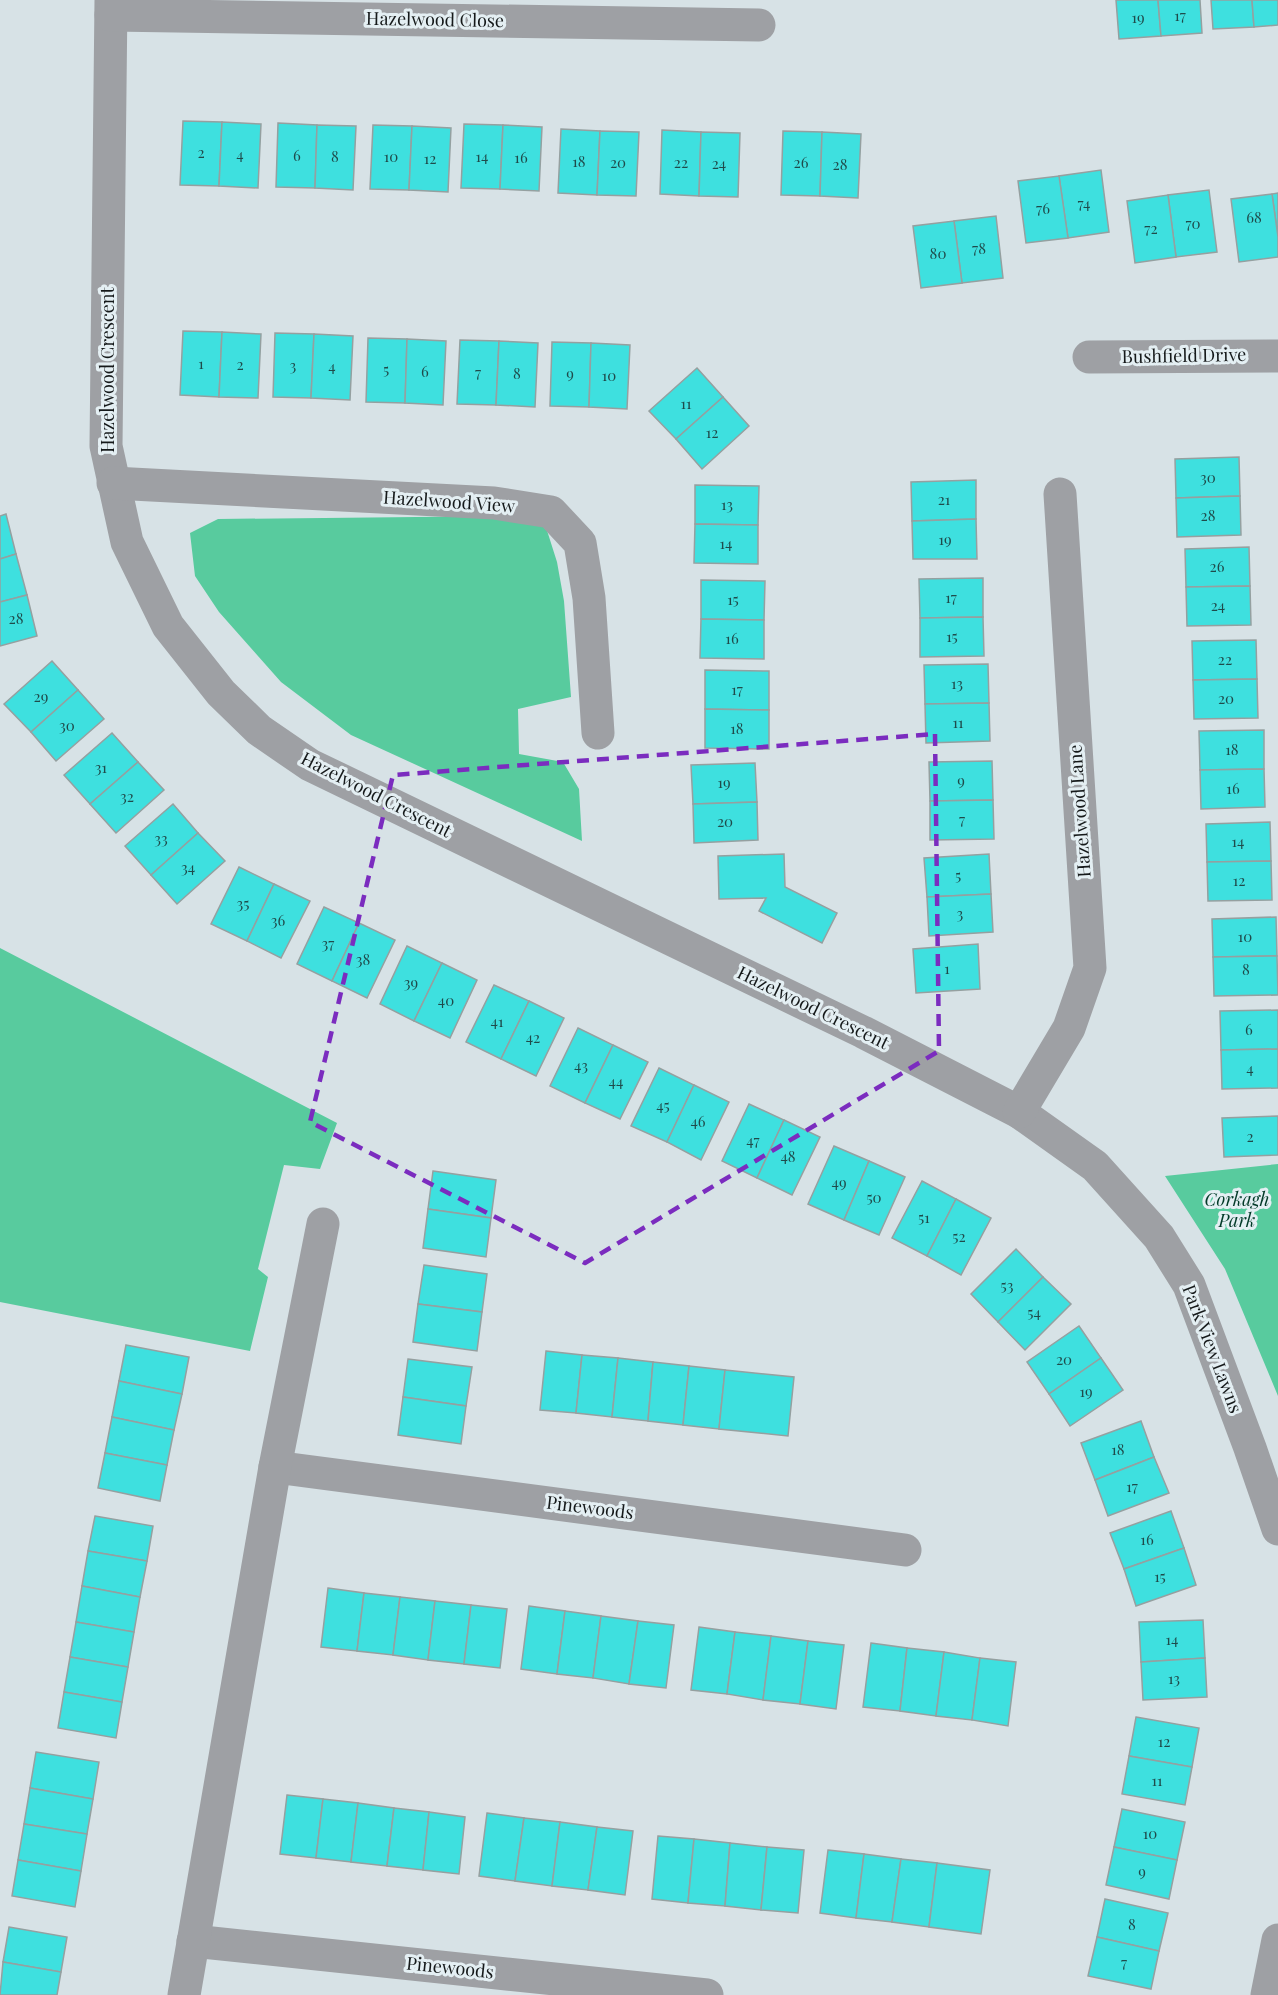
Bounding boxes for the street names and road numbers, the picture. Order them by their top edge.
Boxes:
street label: Hazelwood Close [366,6,504,32]
street label: Hazelwood Crescent [95,286,119,453]
street label: Bushfield Drive [1122,342,1246,368]
street label: Hazelwood View [382,484,516,518]
street label: Hazelwood Lane [1062,744,1096,878]
street label: Hazelwood Crescent [297,746,456,843]
street label: Hazelwood Crescent [734,960,894,1055]
street label: Park View Lawns [1177,1281,1248,1416]
street label: Pinewoods [545,1490,635,1524]
street label: Pinewoods [405,1950,495,1984]

